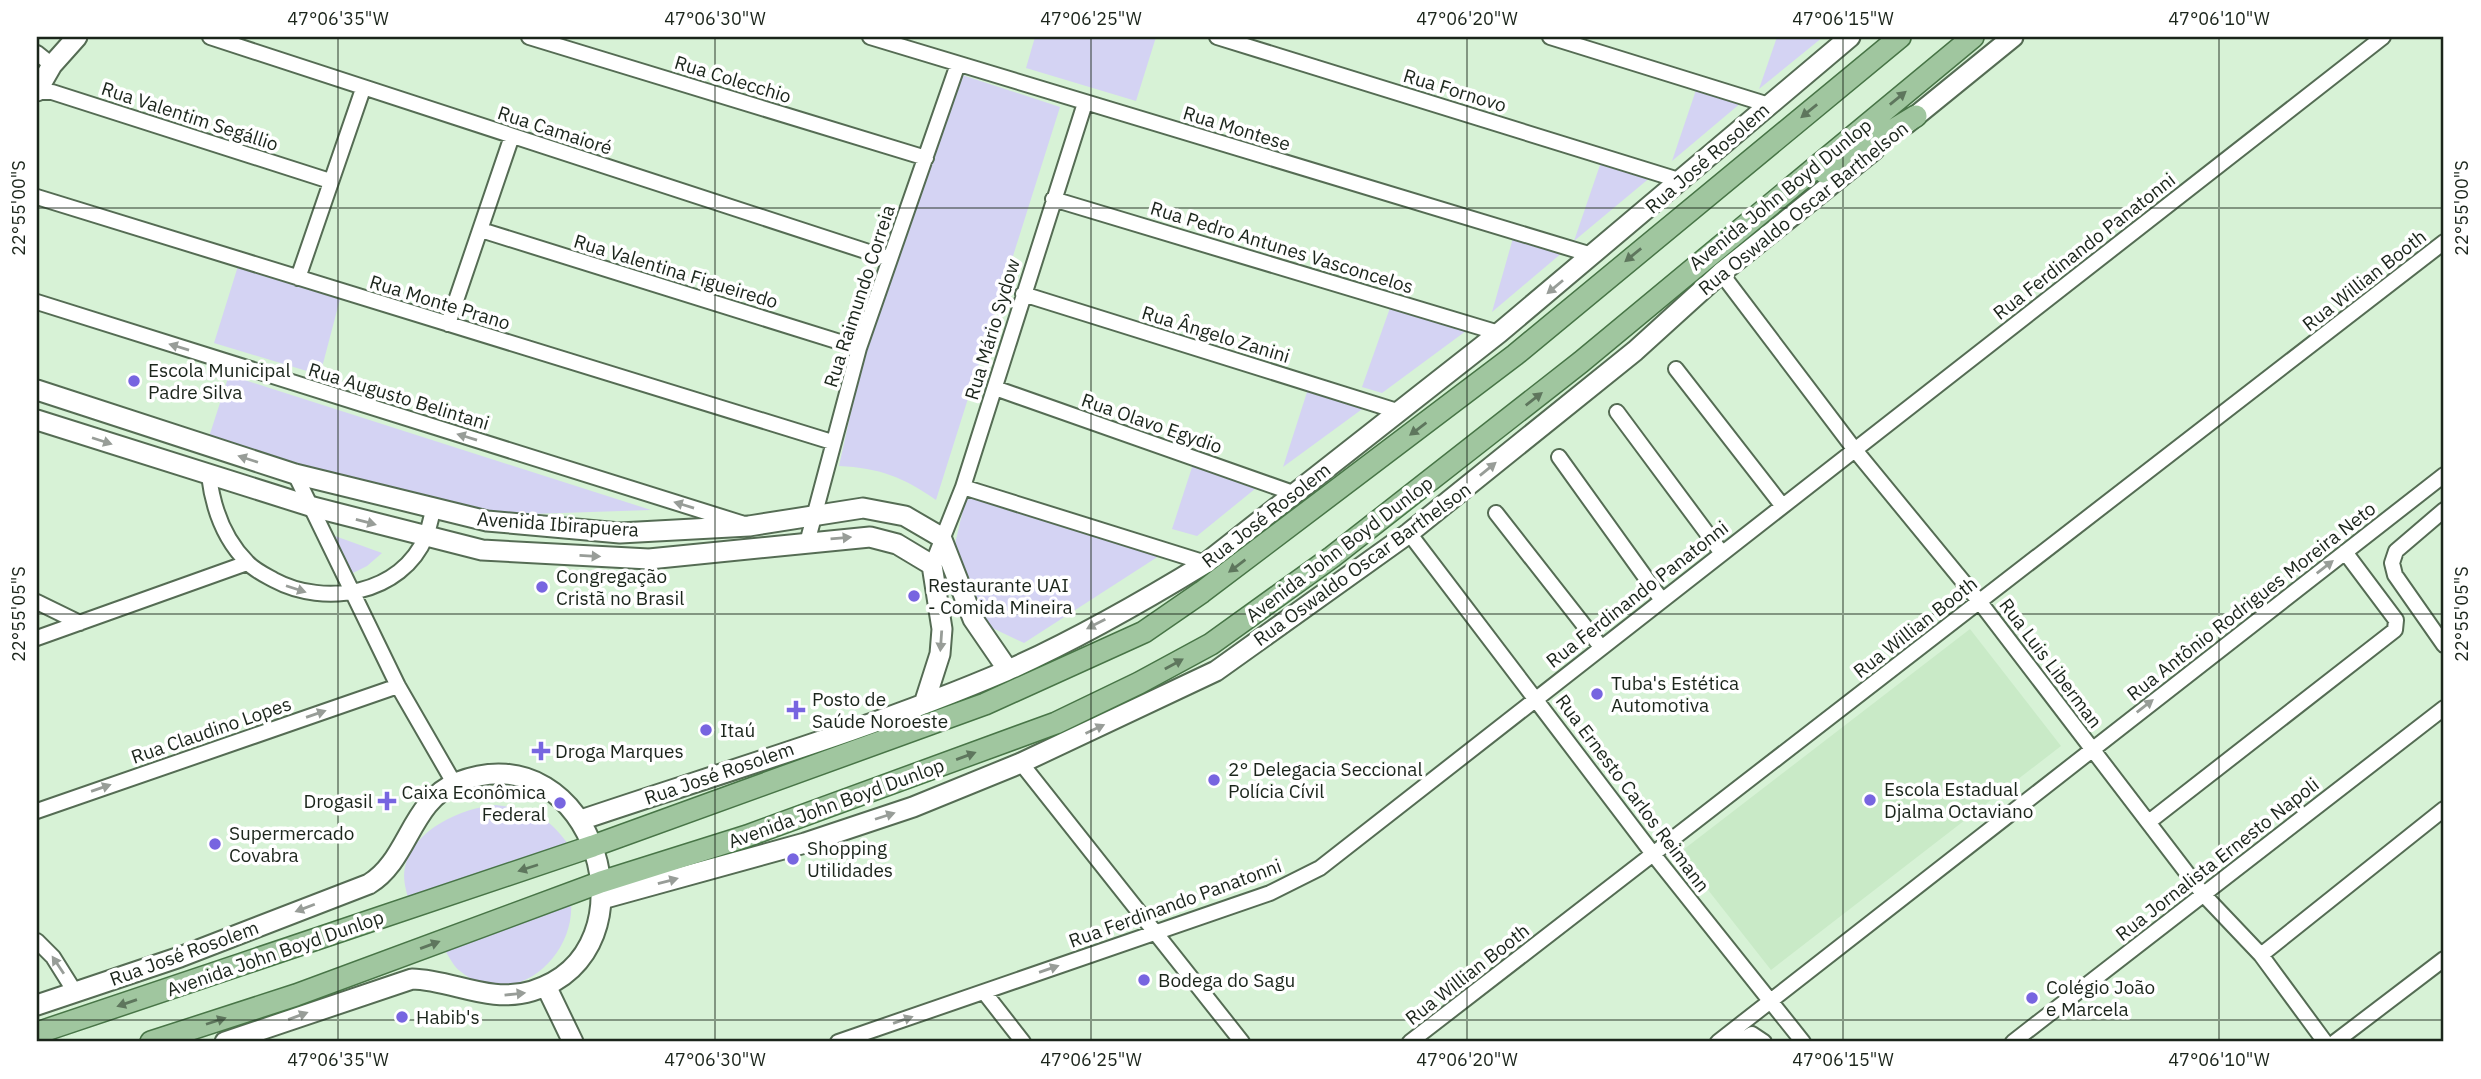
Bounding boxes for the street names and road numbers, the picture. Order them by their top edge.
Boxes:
street label: Rua Colecchio [672,50,794,108]
street label: Rua Fornovo [1401,63,1509,117]
street label: Rua Valentim Segállio [98,76,282,156]
street label: Rua José Rosolem [1640,98,1774,218]
street label: Rua Camaioré [495,100,615,160]
street label: Rua Montese [1180,100,1294,156]
street label: Avenida John Boyd Dunlop [1684,113,1876,275]
street label: Rua Oswaldo Oscar Barthelson [1693,116,1913,300]
street label: Rua Ferdinando Panatonni [1988,167,2180,325]
street label: Rua Pedro Antunes Vasconcelos [1148,196,1416,298]
street label: Rua Raimundo Correia [818,202,900,390]
street label: Rua Willian Booth [2297,224,2431,336]
street label: Rua Valentina Figueiredo [571,228,781,314]
street label: Rua Mário Sydow [959,255,1025,403]
street label: Rua Monte Prano [367,269,513,335]
street label: Rua Ângelo Zanini [1139,300,1293,368]
street label: Rua Augusto Belintani [306,357,492,435]
street label: Rua Olavo Egydio [1078,388,1226,458]
street label: Rua José Rosolem [1197,457,1335,573]
street label: Avenida John Boyd Dunlop [1241,471,1437,627]
street label: Rua Oswaldo Oscar Barthelson [1248,477,1476,651]
street label: Rua Antônio Rodrigues Moreira Neto [2122,496,2380,706]
street label: Avenida Ibirapuera [476,506,640,542]
street label: Rua Ferdinando Panatonni [1541,515,1733,673]
street label: Rua Willian Booth [1848,571,1982,683]
street label: Rua Luis Liberman [1994,593,2108,733]
street label: Rua Ernesto Carlos Reimann [1551,689,1715,897]
street label: Rua Claudino Lopes [128,691,294,769]
street label: Rua José Rosolem [641,736,797,810]
street label: Avenida John Boyd Dunlop [725,753,947,853]
street label: Rua Jornalista Ernesto Napoli [2111,772,2323,946]
street label: Rua Ferdinando Panatonni [1065,853,1285,953]
street label: Avenida John Boyd Dunlop [163,905,387,1001]
street label: Rua José Rosolem [106,915,262,991]
street label: Rua Willian Booth [1400,918,1534,1030]

